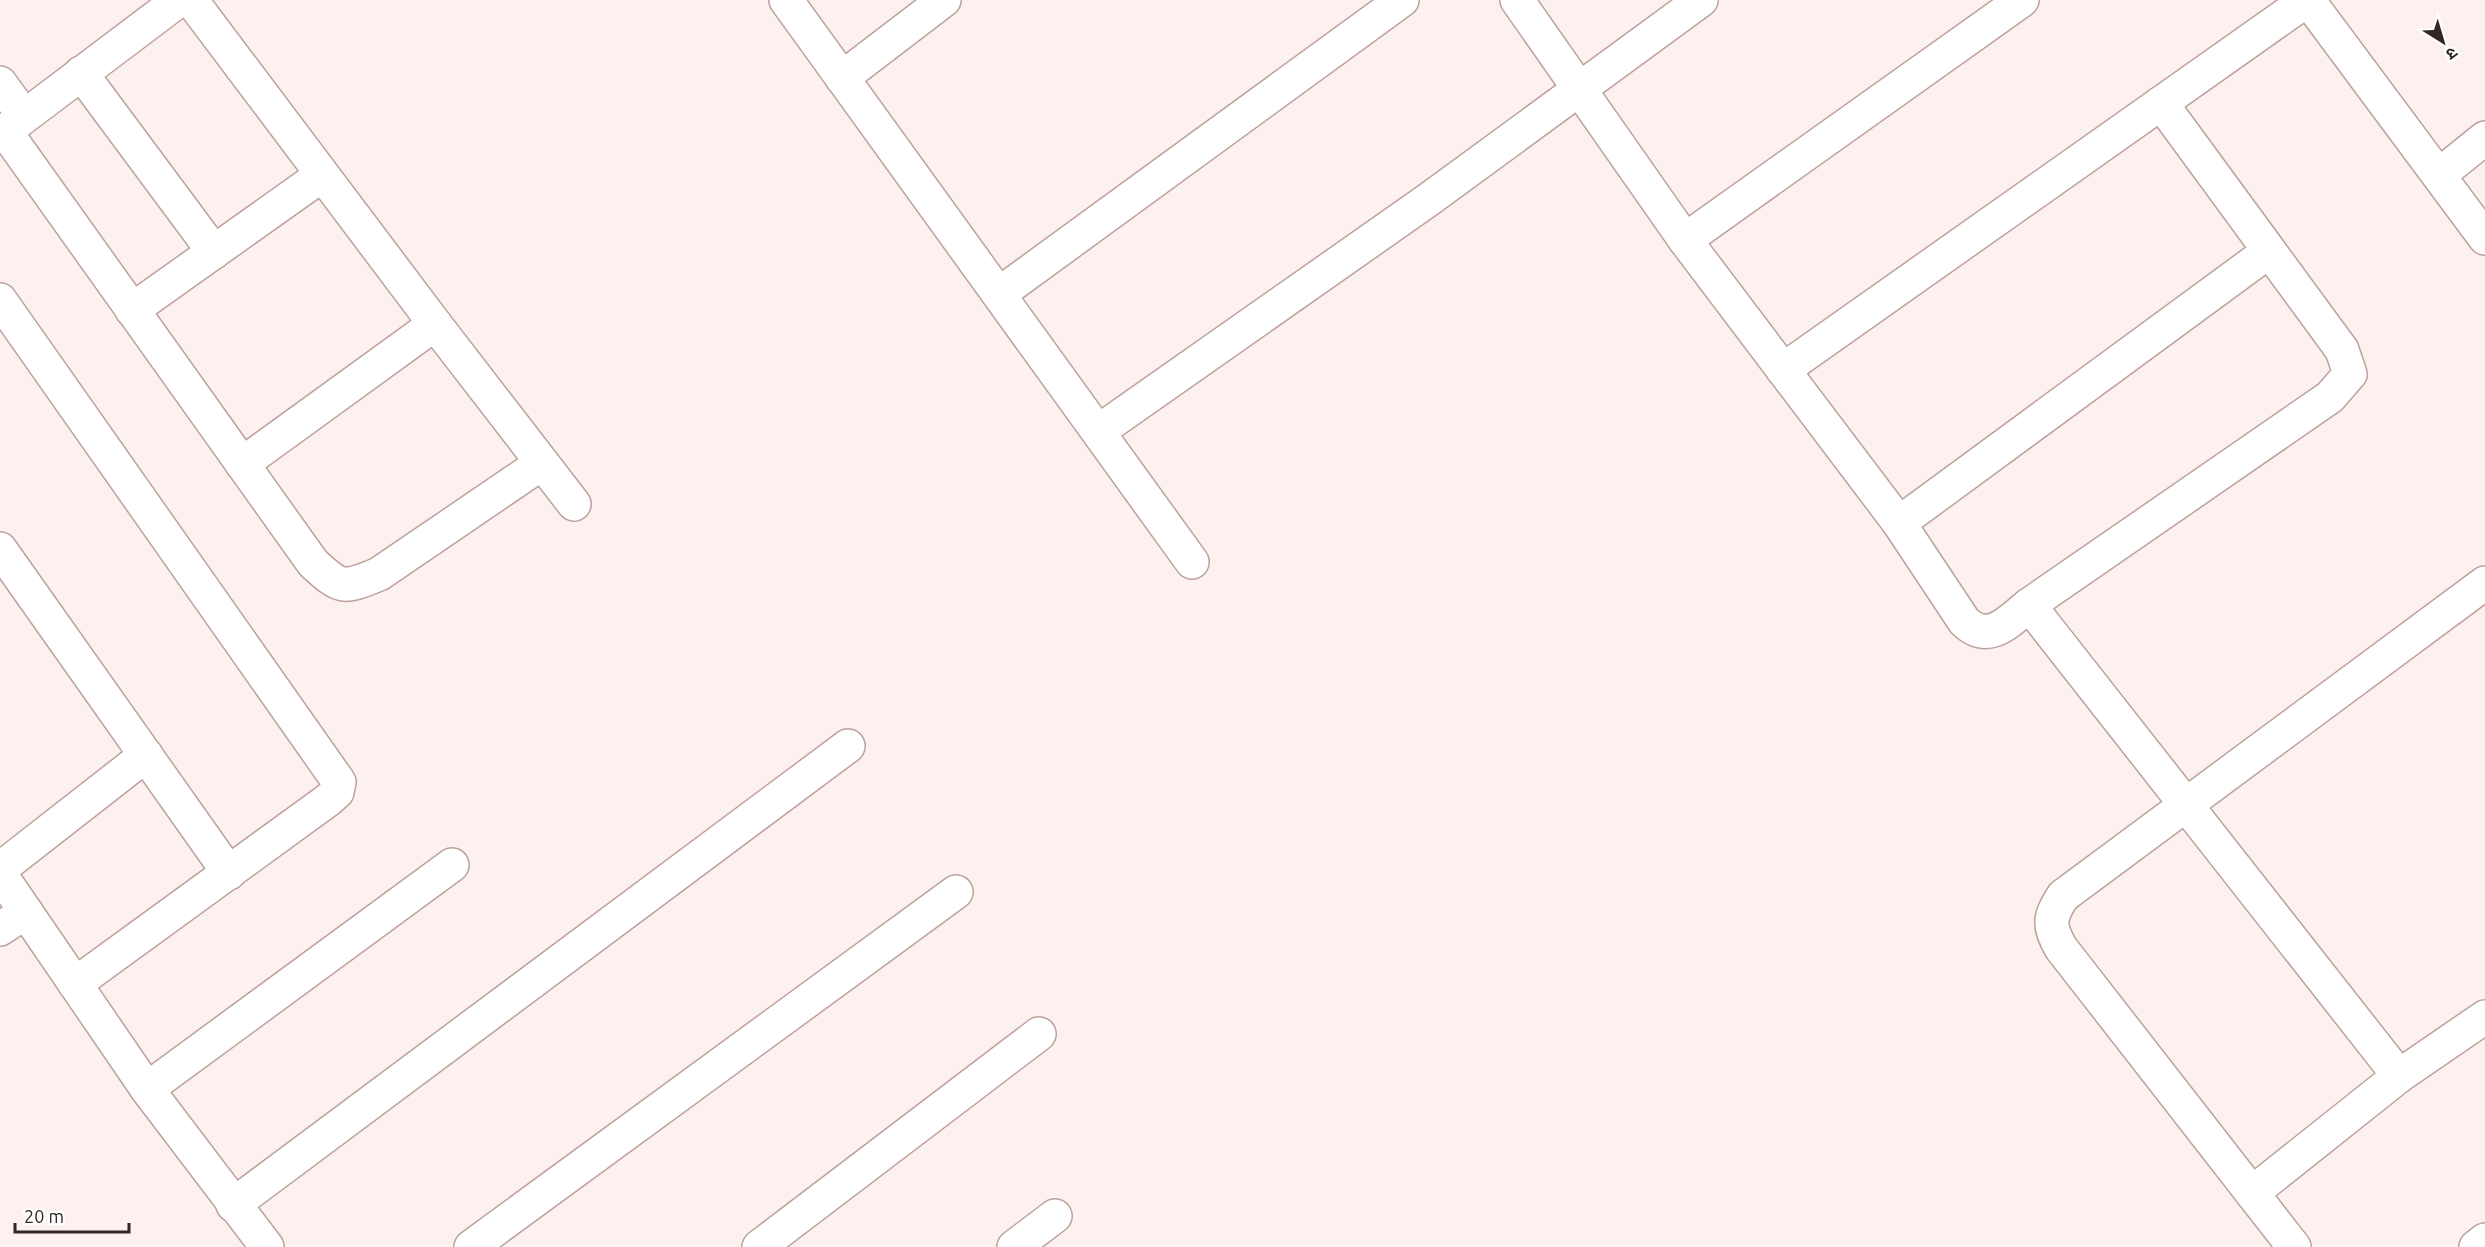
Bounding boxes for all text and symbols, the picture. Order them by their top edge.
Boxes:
north arrow [2413,12,2473,72]
text: उ [2442,44,2461,64]
scale bar [15,1196,129,1234]
text: 20 m [24,1206,64,1226]

